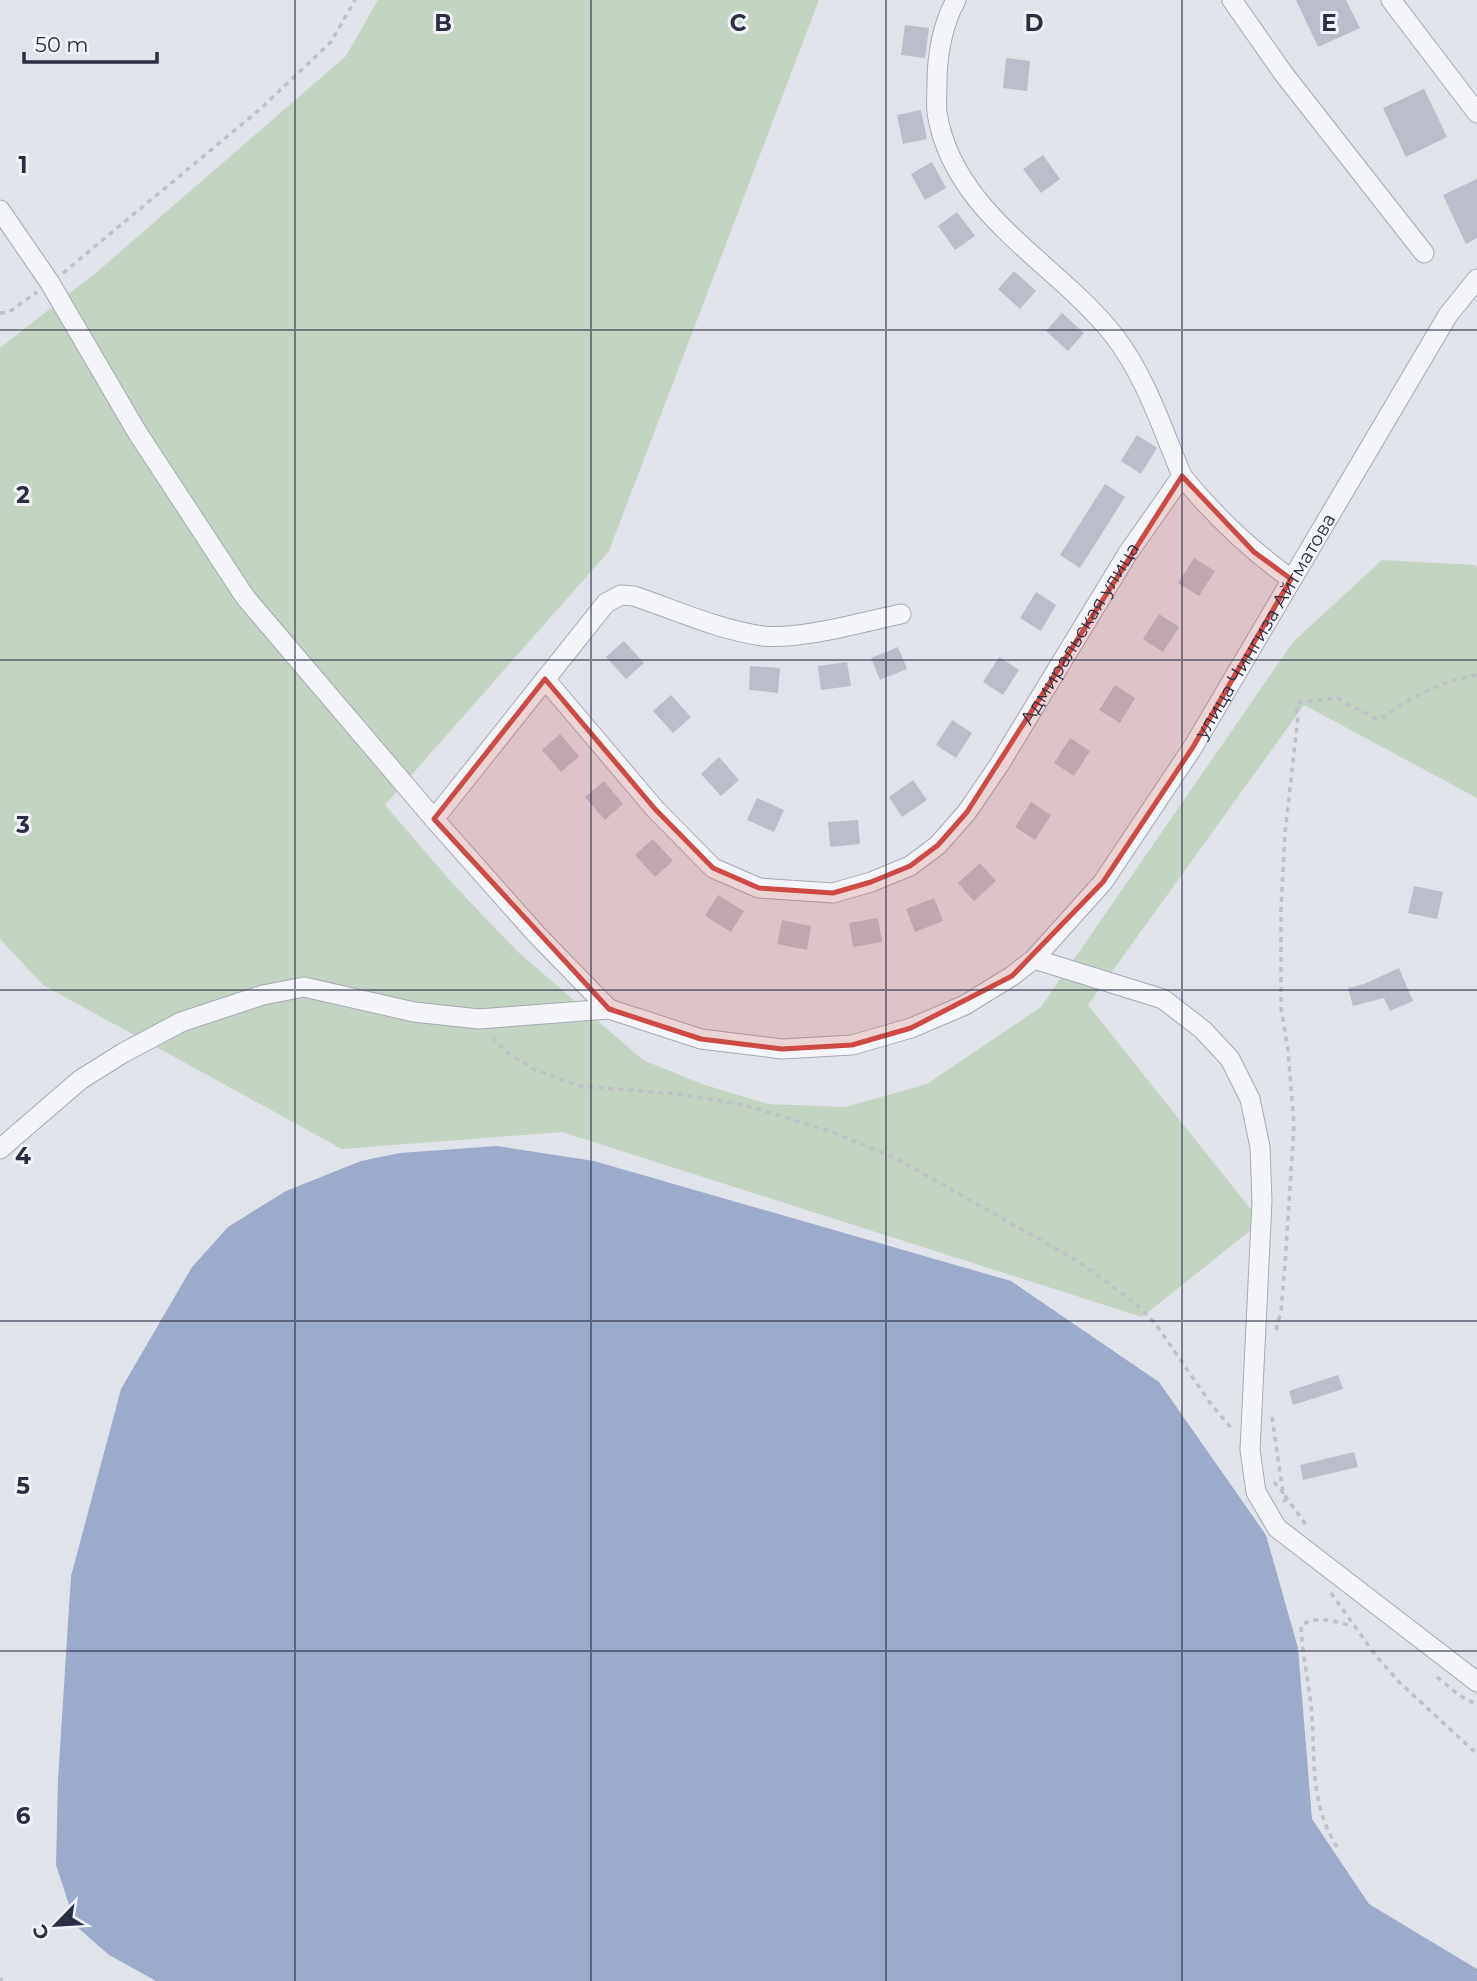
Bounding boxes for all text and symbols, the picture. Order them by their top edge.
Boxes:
text: B [434,9,452,37]
text: C [730,9,747,37]
text: D [1025,9,1044,37]
text: E [1321,9,1337,37]
scale bar [24,21,158,65]
text: 50 m [35,32,89,57]
text: 1 [18,151,28,179]
text: 2 [16,481,30,509]
street label: улица Чингиза Айтматова [1189,509,1340,743]
street label: Адмиральская улица [1015,537,1144,729]
text: 3 [15,811,30,839]
text: 4 [15,1142,31,1170]
text: 5 [16,1472,30,1500]
text: 6 [16,1802,31,1830]
north arrow [21,1890,91,1960]
text: С [28,1921,54,1943]

